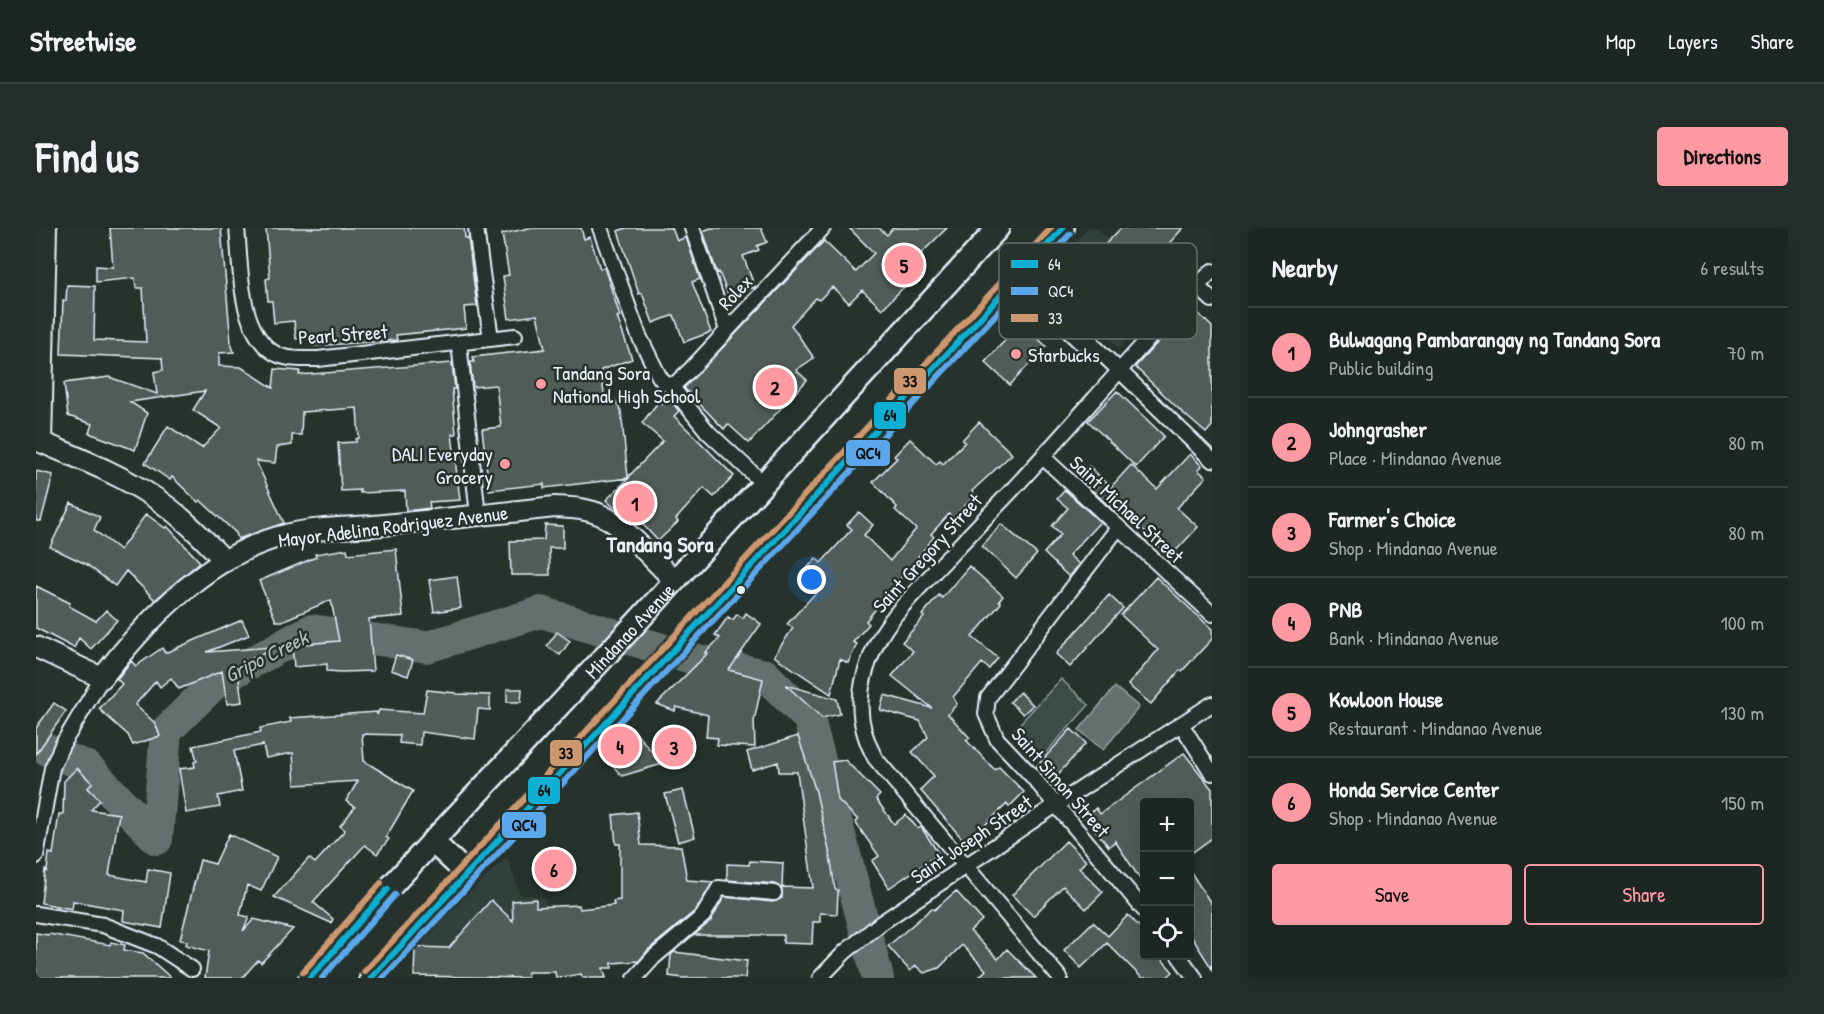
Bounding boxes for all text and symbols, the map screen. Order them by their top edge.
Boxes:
text: Streetwise [30,22,136,60]
text: Map [1606,27,1635,56]
text: Layers [1668,27,1718,56]
text: Share [1751,27,1794,56]
button: Directions [1657,127,1788,186]
text: Find us [36,128,139,185]
pin: 5 [884,243,924,288]
legend [999,243,1197,339]
text: Nearby [1272,250,1338,285]
text: 64 [1048,253,1060,275]
text: 6 results [1700,254,1764,281]
street label: Rolex [712,268,758,316]
text: QC4 [1048,280,1073,302]
text: 33 [1048,307,1062,329]
street label: Pearl Street [297,317,390,351]
text: Bulwagang Pambarangay ng Tandang Sora [1329,324,1660,354]
text: 1 [1288,339,1295,366]
text: 70 m [1727,339,1764,366]
place label: Starbucks [1028,341,1100,368]
marker: Starbucks [1009,347,1023,361]
text: Public building [1329,354,1433,381]
place label: Tandang Sora National High School [553,359,701,409]
pin: 2 [756,364,794,410]
line badge: 33 [893,367,927,395]
text: 33 [903,370,917,392]
marker: Tandang Sora National High School [534,377,548,391]
line badge: 64 [873,401,907,430]
text: 64 [884,404,896,426]
text: Johngrasher [1329,414,1427,444]
text: 2 [1287,429,1296,456]
text: 80 m [1728,429,1764,456]
line badge: QC4 [845,439,891,467]
place label: DALI Everyday Grocery [392,440,493,490]
text: QC4 [855,442,881,464]
text: Place · Mindanao Avenue [1329,444,1502,471]
street label: Saint Michael Street [1064,449,1191,570]
marker: DALI Everyday Grocery [498,457,512,471]
pin: 1 [616,480,654,526]
street label: Saint Gregory Street [866,487,988,618]
street label: Mayor Adelina Rodriguez Avenue [277,499,509,553]
text: Farmer's Choice [1329,504,1456,534]
text: 3 [1287,519,1296,546]
text: 80 m [1728,519,1764,546]
district label: Tandang Sora [606,529,714,560]
text: Shop · Mindanao Avenue [1329,534,1498,561]
your location [797,565,826,594]
street label: Mindanao Avenue [578,576,680,684]
unlabelled marker [735,584,747,596]
text: PNB [1329,594,1362,624]
text: 4 [1288,609,1295,636]
text: 100 m [1721,609,1764,636]
water label: Gripo Creek [219,622,315,689]
text: Bank · Mindanao Avenue [1329,624,1499,651]
text: Kowloon House [1329,684,1443,714]
text: 5 [1287,699,1296,726]
text: 130 m [1721,699,1764,726]
text: Restaurant · Mindanao Avenue [1329,714,1542,741]
street label: Saint Simon Street [1006,721,1117,844]
pin: 4 [600,724,640,768]
pin: 3 [654,724,694,770]
line badge: 33 [549,739,583,767]
text: 33 [559,742,573,764]
text: Honda Service Center [1329,774,1499,804]
line badge: 64 [527,776,561,805]
text: 64 [538,779,550,801]
street label: Saint Joseph Street [905,788,1038,890]
text: 6 [1288,789,1295,816]
text: 150 m [1721,789,1764,816]
map controls [1140,798,1194,960]
button: + [1140,798,1194,852]
text: Shop · Mindanao Avenue [1329,804,1498,831]
line badge: QC4 [501,811,547,839]
text: QC4 [511,814,537,836]
pin: 6 [534,846,574,892]
button: − [1140,852,1194,906]
button: Save [1272,864,1512,925]
button: Share [1524,864,1764,925]
button: locate [1140,906,1194,960]

